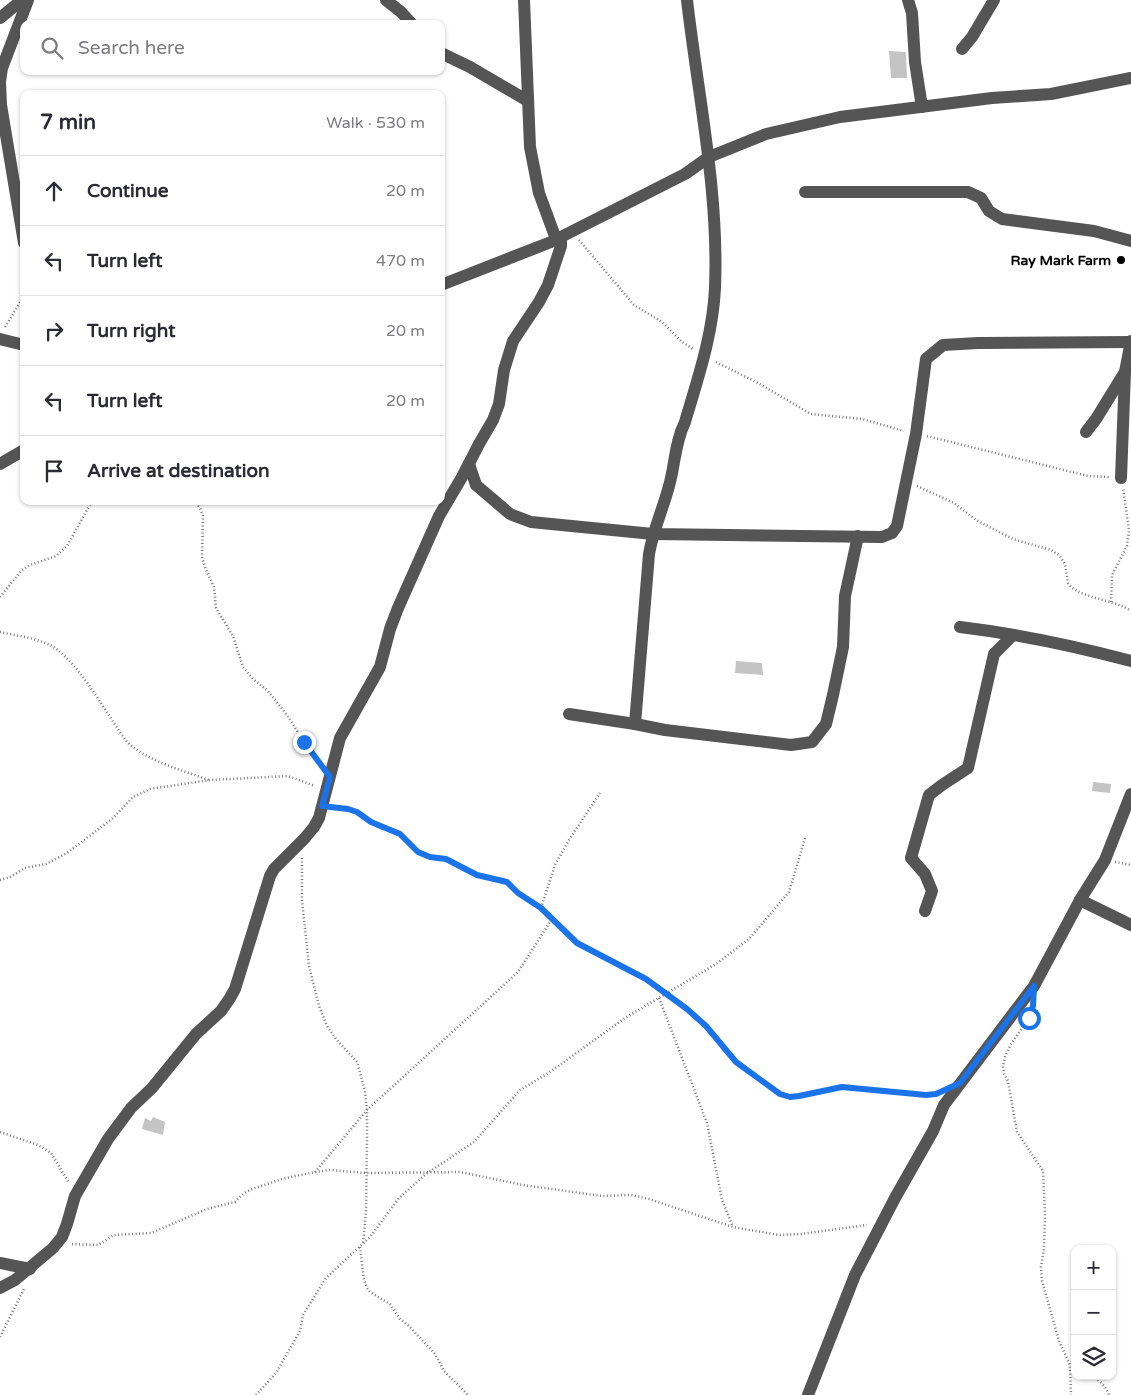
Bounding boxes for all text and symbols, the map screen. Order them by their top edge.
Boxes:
search box [20,20,445,75]
icon: search [38,34,66,62]
text: Search here [78,37,185,59]
text: 7 min [40,110,96,135]
text: Walk · 530 m [326,113,425,133]
icon: ahead [40,177,68,205]
text: Continue [87,180,169,202]
text: 20 m [386,181,425,201]
icon: left [40,247,68,275]
text: Turn left [87,250,163,272]
text: 470 m [376,251,425,271]
place label: Ray Mark Farm [1011,252,1111,269]
marker: Ray Mark Farm [1115,254,1127,266]
icon: right [40,317,68,345]
text: Turn right [87,320,175,342]
text: 20 m [386,321,425,341]
icon: left [40,387,68,415]
text: Turn left [87,390,163,412]
text: 20 m [386,391,425,411]
icon: arrive [40,457,68,485]
text: Arrive at destination [87,460,270,482]
route end [293,731,316,754]
route start [1018,1007,1041,1030]
map controls [1071,1245,1116,1380]
button: + [1071,1245,1116,1290]
button: − [1071,1290,1116,1335]
button: layers [1071,1335,1116,1380]

